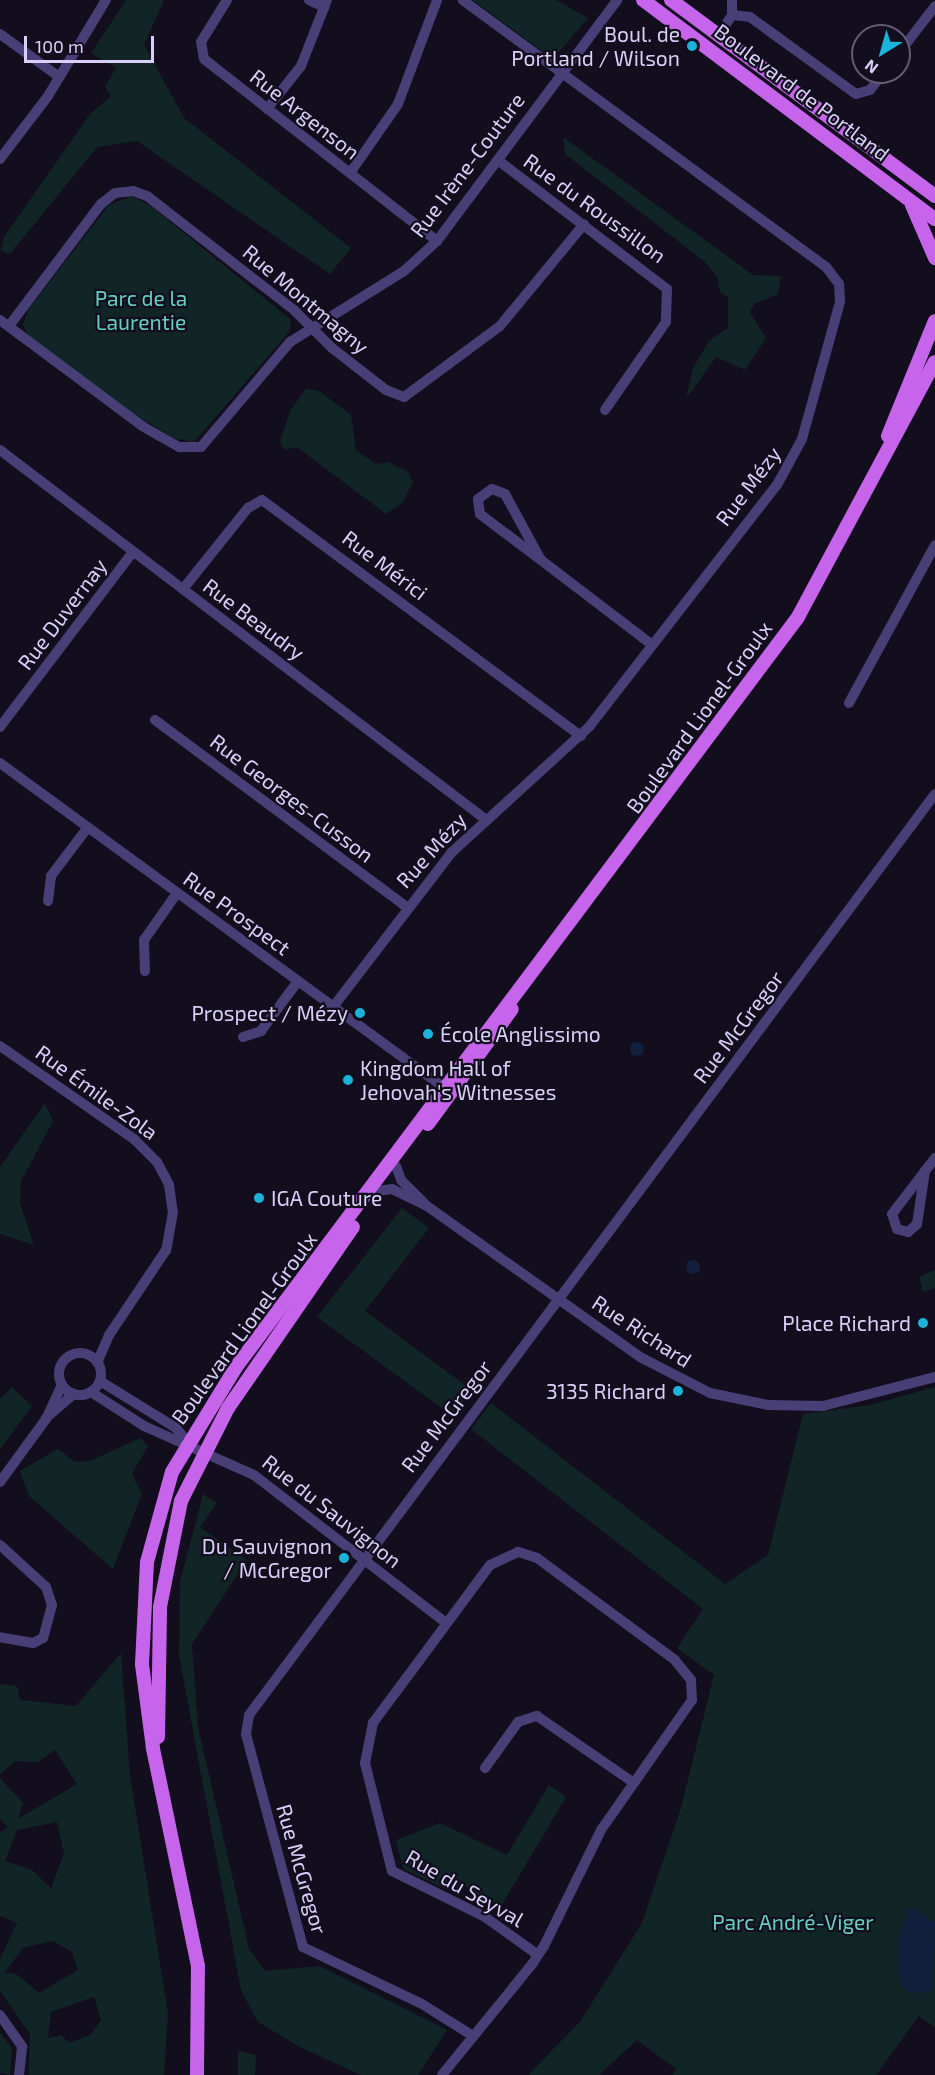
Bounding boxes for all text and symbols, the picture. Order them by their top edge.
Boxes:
street label: Boulevard de Portland [710,18,894,166]
place label: Boul. de Portland / Wilson [511,21,680,71]
scale bar [27,24,158,62]
north arrow [851,24,911,84]
text: 100 m [35,35,84,57]
marker: Boul. de Portland / Wilson [685,39,699,53]
text: N [861,56,881,78]
street label: Rue Argenson [245,63,365,165]
street label: Rue Irène-Couture [405,88,529,242]
street label: Rue du Roussillon [519,148,671,268]
street label: Rue Montmagny [238,239,374,359]
park label: Parc de la Laurentie [95,285,187,335]
street label: Rue Mézy [710,442,786,530]
street label: Rue Mérici [338,525,432,605]
street label: Rue Duvernay [12,554,112,674]
street label: Rue Beaudry [198,573,310,665]
street label: Boulevard Lionel-Groulx [621,616,777,818]
street label: Rue Georges-Cusson [205,728,379,868]
street label: Rue Mézy [391,807,471,893]
street label: Rue Prospect [179,866,295,960]
street label: Rue McGregor [688,966,788,1088]
place label: Prospect / Mézy [191,1000,348,1026]
marker: Prospect / Mézy [353,1006,367,1020]
place label: École Anglissimo [440,1021,601,1047]
marker: École Anglissimo [421,1027,435,1041]
street label: Rue Émile-Zola [31,1039,163,1145]
place label: Kingdom Hall of Jehovah's Witnesses [360,1055,557,1105]
marker: Kingdom Hall of Jehovah's Witnesses [341,1073,355,1087]
place label: IGA Couture [271,1185,383,1211]
marker: IGA Couture [252,1191,266,1205]
street label: Boulevard Lionel-Groulx [166,1227,322,1429]
street label: Rue Richard [588,1290,696,1372]
place label: Place Richard [782,1310,911,1336]
marker: Place Richard [916,1316,930,1330]
street label: Rue McGregor [396,1355,496,1477]
place label: 3135 Richard [546,1378,666,1404]
marker: 3135 Richard [671,1384,685,1398]
street label: Rue du Sauvignon [258,1449,406,1573]
place label: Du Sauvignon / McGregor [202,1533,332,1583]
marker: Du Sauvignon / McGregor [337,1551,351,1565]
street label: Rue McGregor [271,1801,333,1937]
street label: Rue du Seyval [401,1844,529,1932]
park label: Parc André-Viger [712,1909,874,1935]

